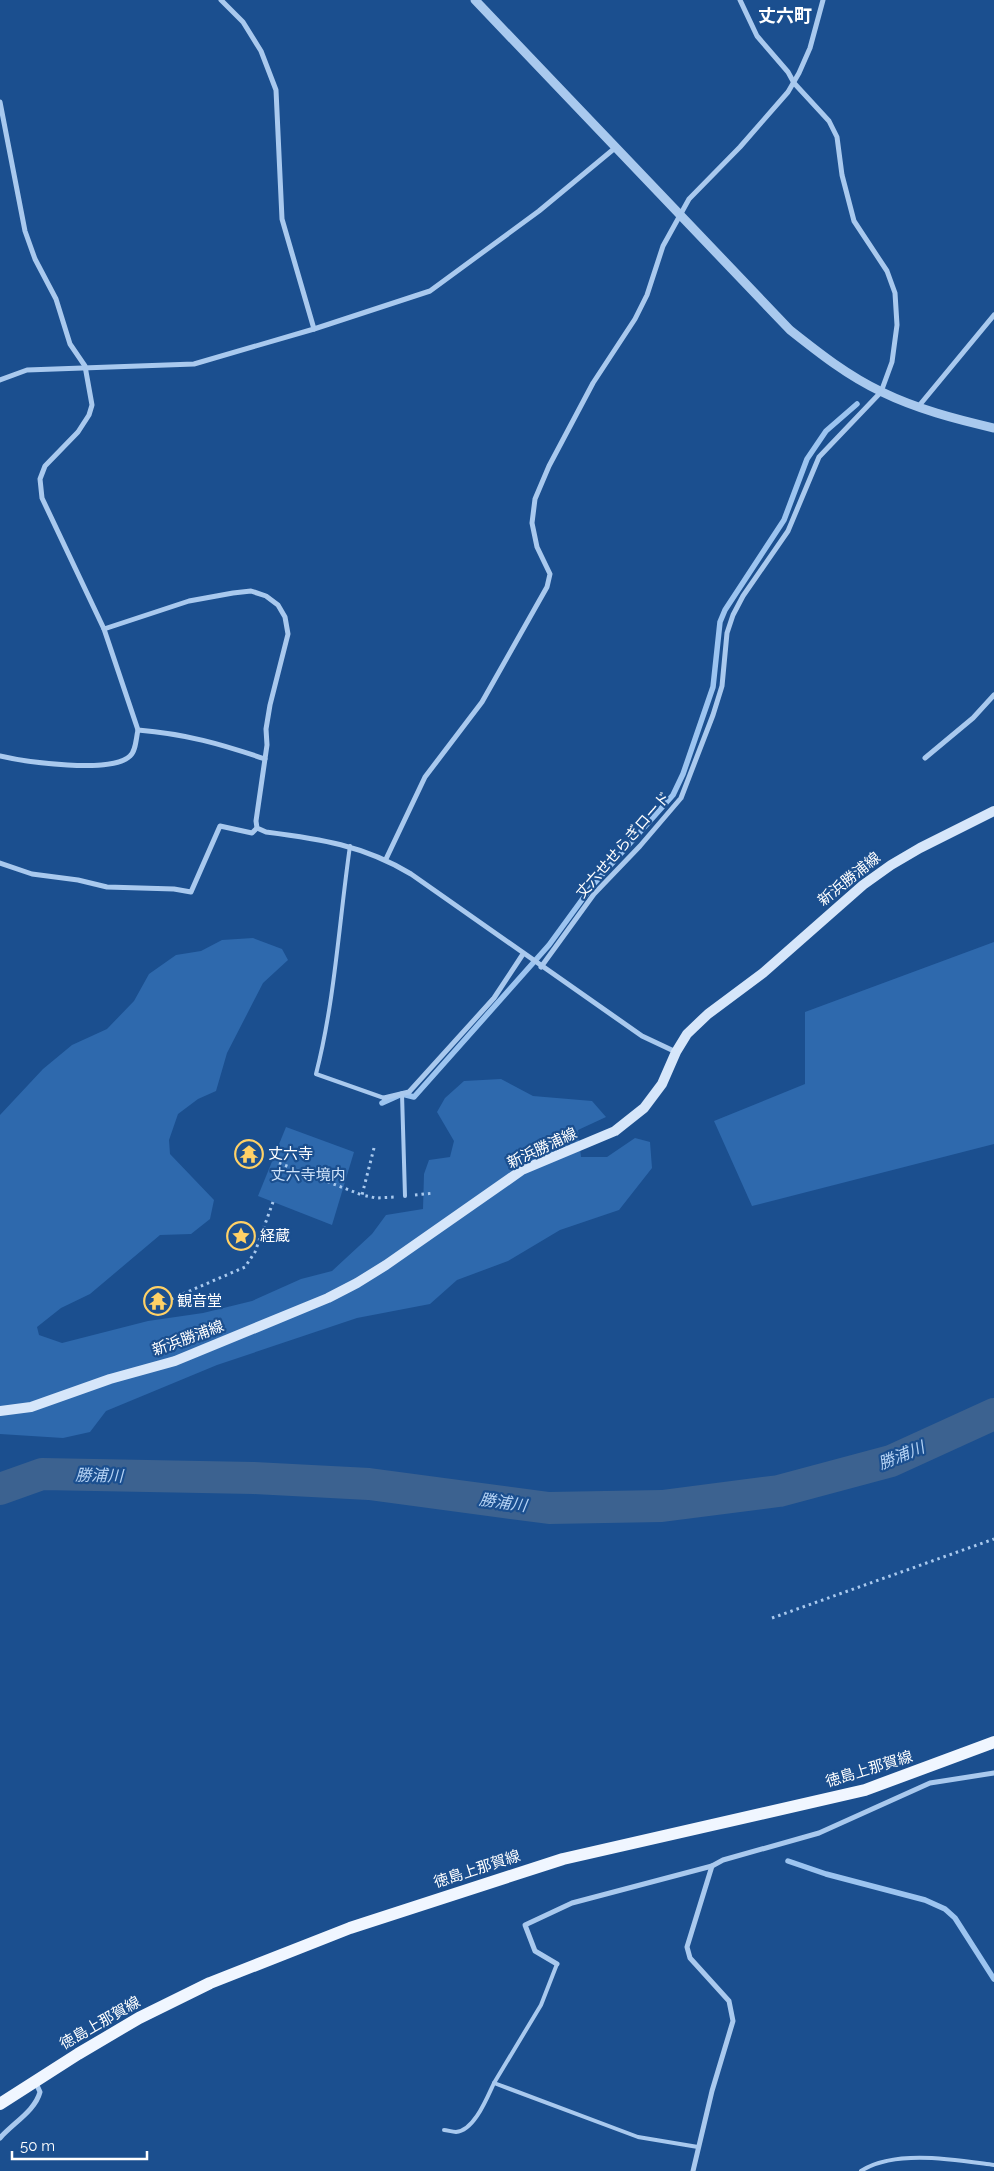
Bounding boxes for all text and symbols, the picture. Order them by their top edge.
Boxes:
district label: 丈六町 [758,5,812,26]
street label: 丈六せせらぎロード [572,788,674,902]
street label: 新浜勝浦線 [814,848,884,910]
street label: 新浜勝浦線 [504,1124,580,1172]
temple icon: 丈六寺 [234,1139,264,1169]
place label: 丈六寺 [268,1145,313,1163]
park label: 丈六寺境内 [270,1166,346,1184]
place icon: 経蔵 [226,1221,256,1251]
place label: 経蔵 [260,1227,290,1245]
temple icon: 観音堂 [143,1286,173,1316]
place label: 観音堂 [177,1292,222,1310]
street label: 新浜勝浦線 [150,1317,226,1359]
water label: 勝浦川 [875,1437,929,1473]
water label: 勝浦川 [75,1466,125,1485]
water label: 勝浦川 [478,1490,530,1516]
street label: 徳島上那賀線 [823,1747,915,1791]
street label: 徳島上那賀線 [431,1847,523,1891]
street label: 徳島上那賀線 [57,1993,143,2053]
scale bar [12,2128,148,2160]
text: 50 m [20,2137,55,2155]

